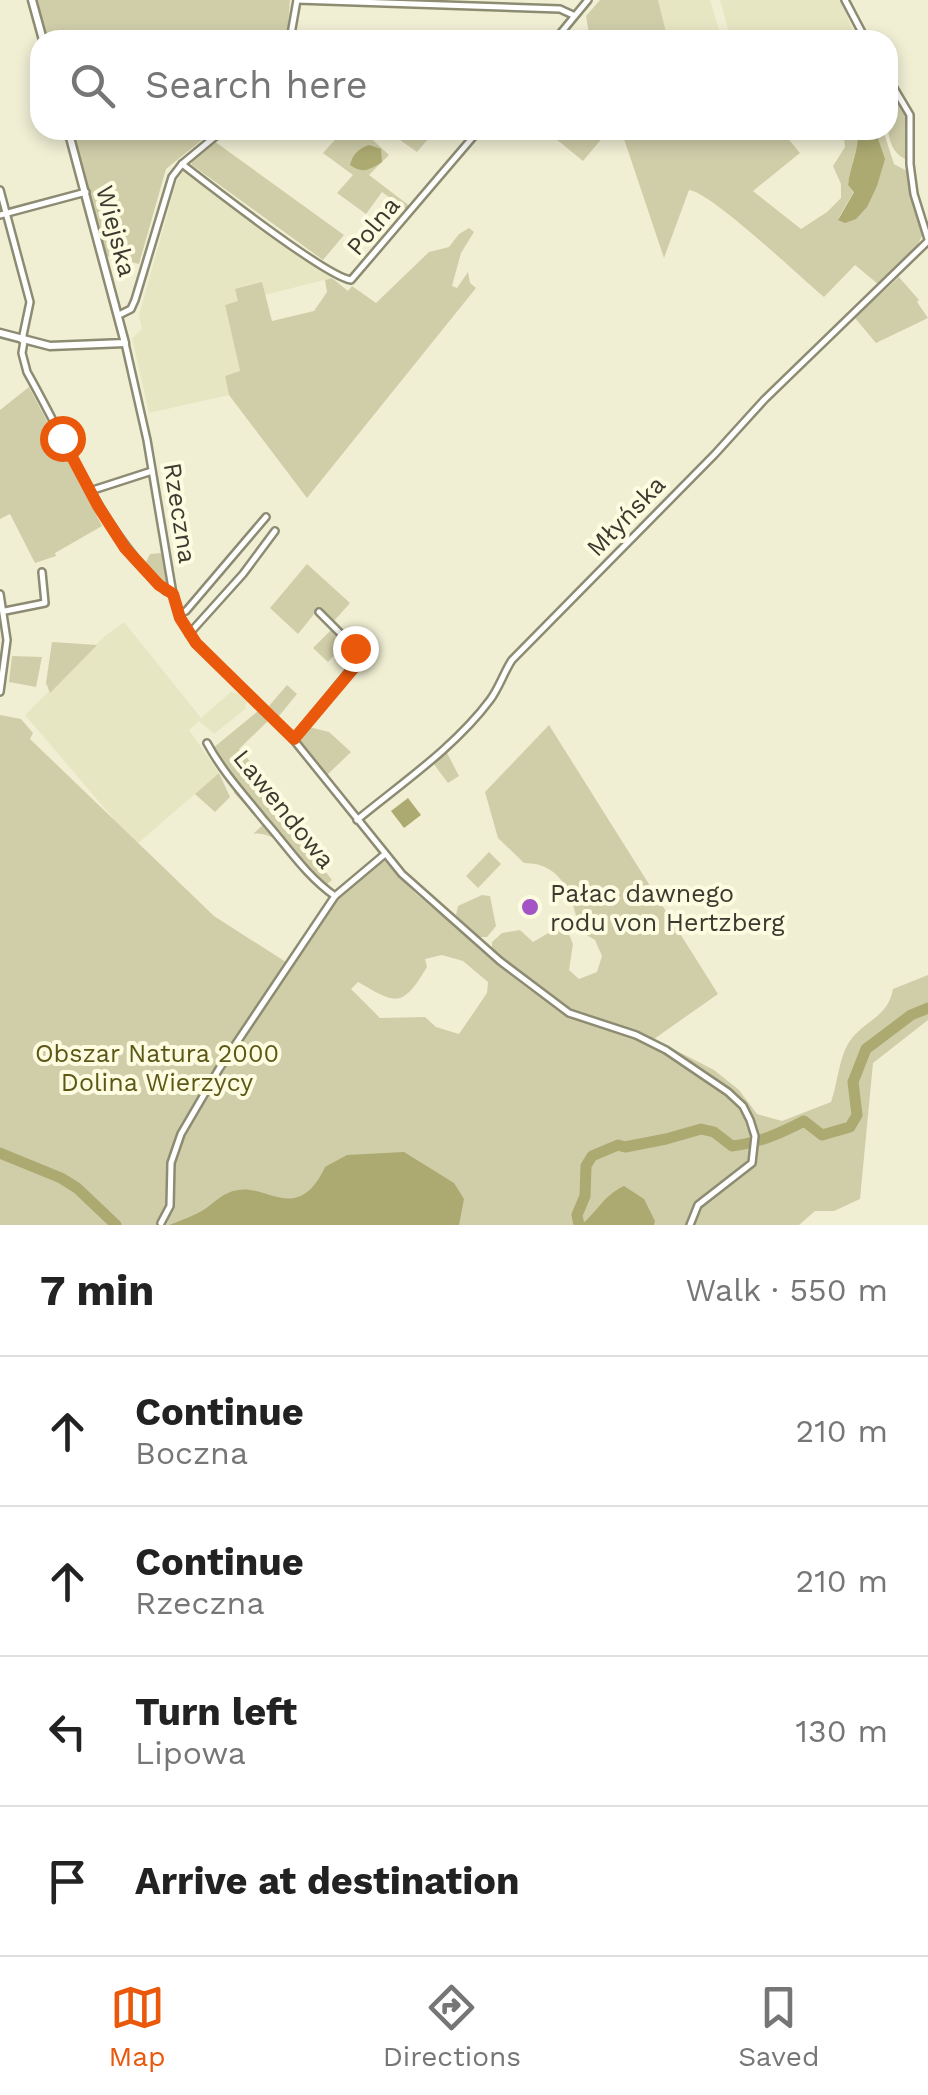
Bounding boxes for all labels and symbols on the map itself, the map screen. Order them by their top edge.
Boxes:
street label: Wiejska [90,182,142,280]
street label: Polna [340,191,406,261]
route start [40,416,86,462]
street label: Rzeczna [158,461,202,565]
street label: Młyńska [581,470,671,562]
route end [333,626,379,672]
street label: Lawendowa [227,744,341,874]
place label: Pałac dawnego rodu von Hertzberg [550,879,785,937]
marker: Pałac dawnego rodu von Hertzberg [519,896,541,918]
park label: Obszar Natura 2000 Dolina Wierzycy [35,1039,279,1097]

